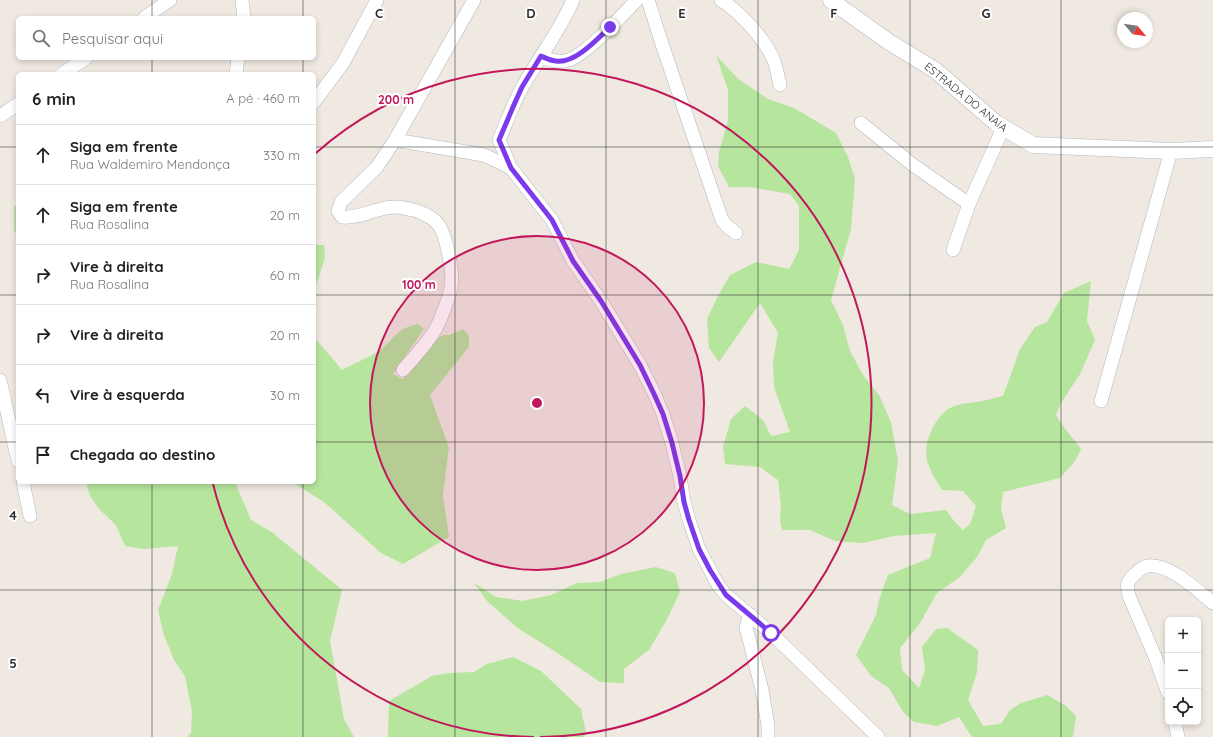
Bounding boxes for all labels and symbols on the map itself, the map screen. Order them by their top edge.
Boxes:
text: C [375,5,383,21]
text: D [526,5,536,21]
text: E [678,5,686,21]
text: F [830,5,838,21]
text: G [981,5,991,21]
north arrow [1117,12,1153,48]
route end [601,18,619,36]
street label: ESTRADA DO ANAIA [922,59,1010,135]
text: 200 m [378,92,414,107]
text: 100 m [402,277,436,292]
centre of rings [530,396,544,410]
text: 4 [9,507,17,523]
route start [762,624,780,642]
text: 5 [9,655,17,671]

